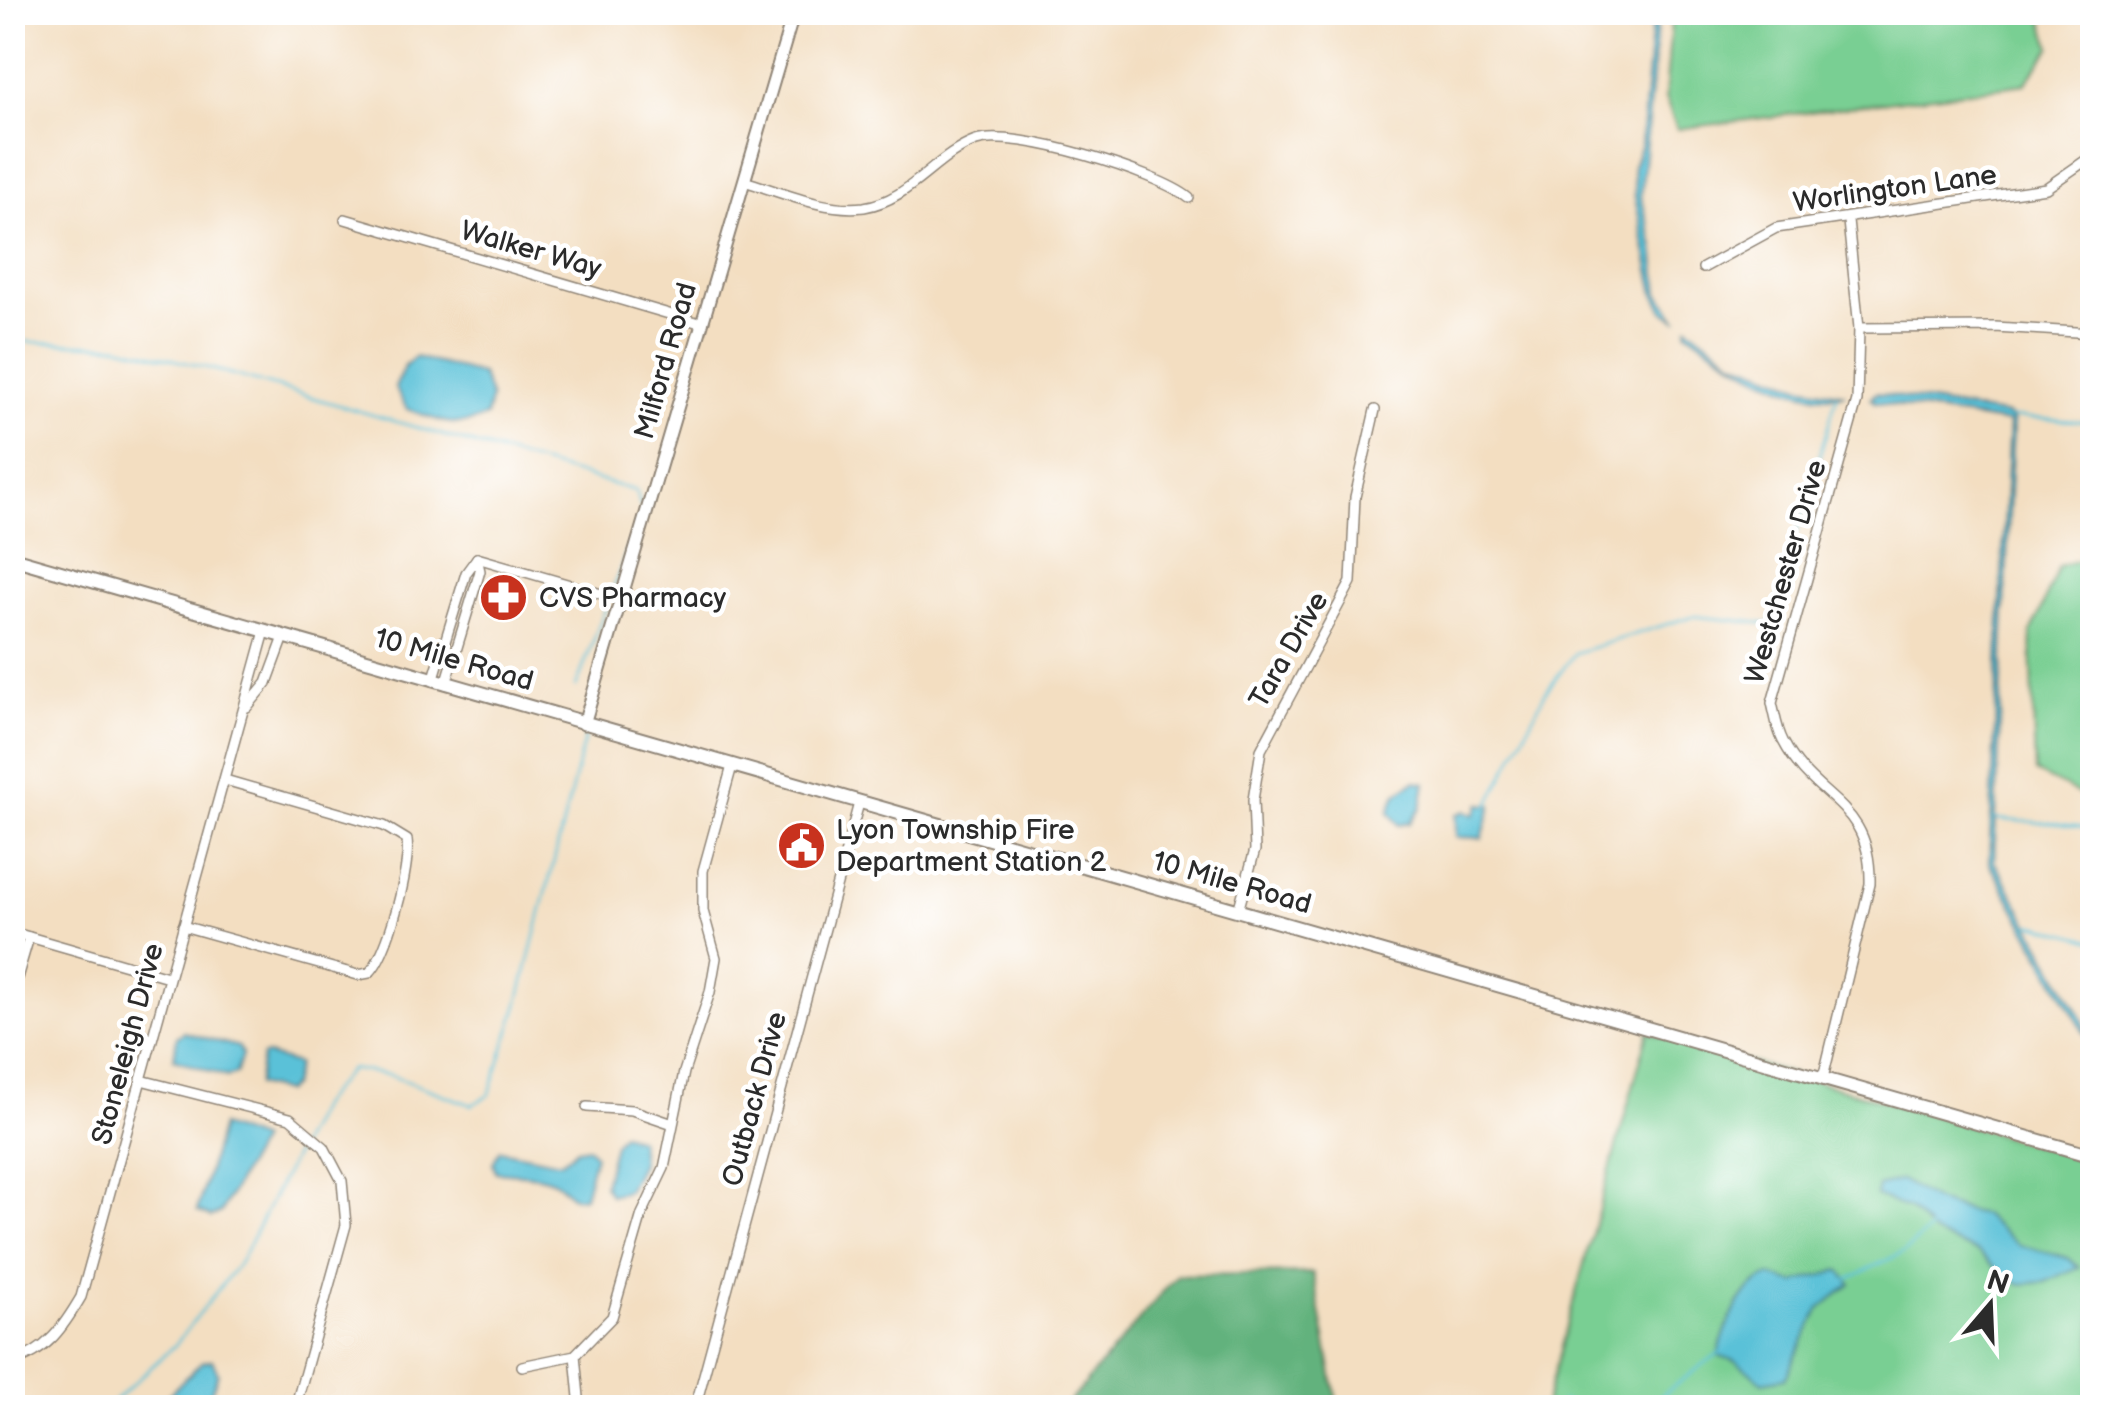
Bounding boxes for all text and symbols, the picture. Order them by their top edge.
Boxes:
street label: Worlington Lane [1791,158,1999,220]
street label: Walker Way [457,214,606,286]
street label: Milford Road [628,279,704,443]
street label: Westchester Drive [1738,456,1834,688]
pharmacy icon: CVS Pharmacy [478,572,530,624]
place label: CVS Pharmacy [539,582,726,615]
street label: Tara Drive [1243,586,1335,714]
street label: 10 Mile Road [371,622,537,698]
place label: Lyon Township Fire Department Station 2 [836,814,1107,879]
public building icon: Lyon Township Fire Department Station 2 [775,820,827,872]
street label: 10 Mile Road [1149,845,1315,921]
street label: Stoneleigh Drive [85,940,171,1148]
street label: Outback Drive [716,1008,794,1190]
north arrow [1940,1255,2040,1355]
text: N [1982,1264,2013,1302]

